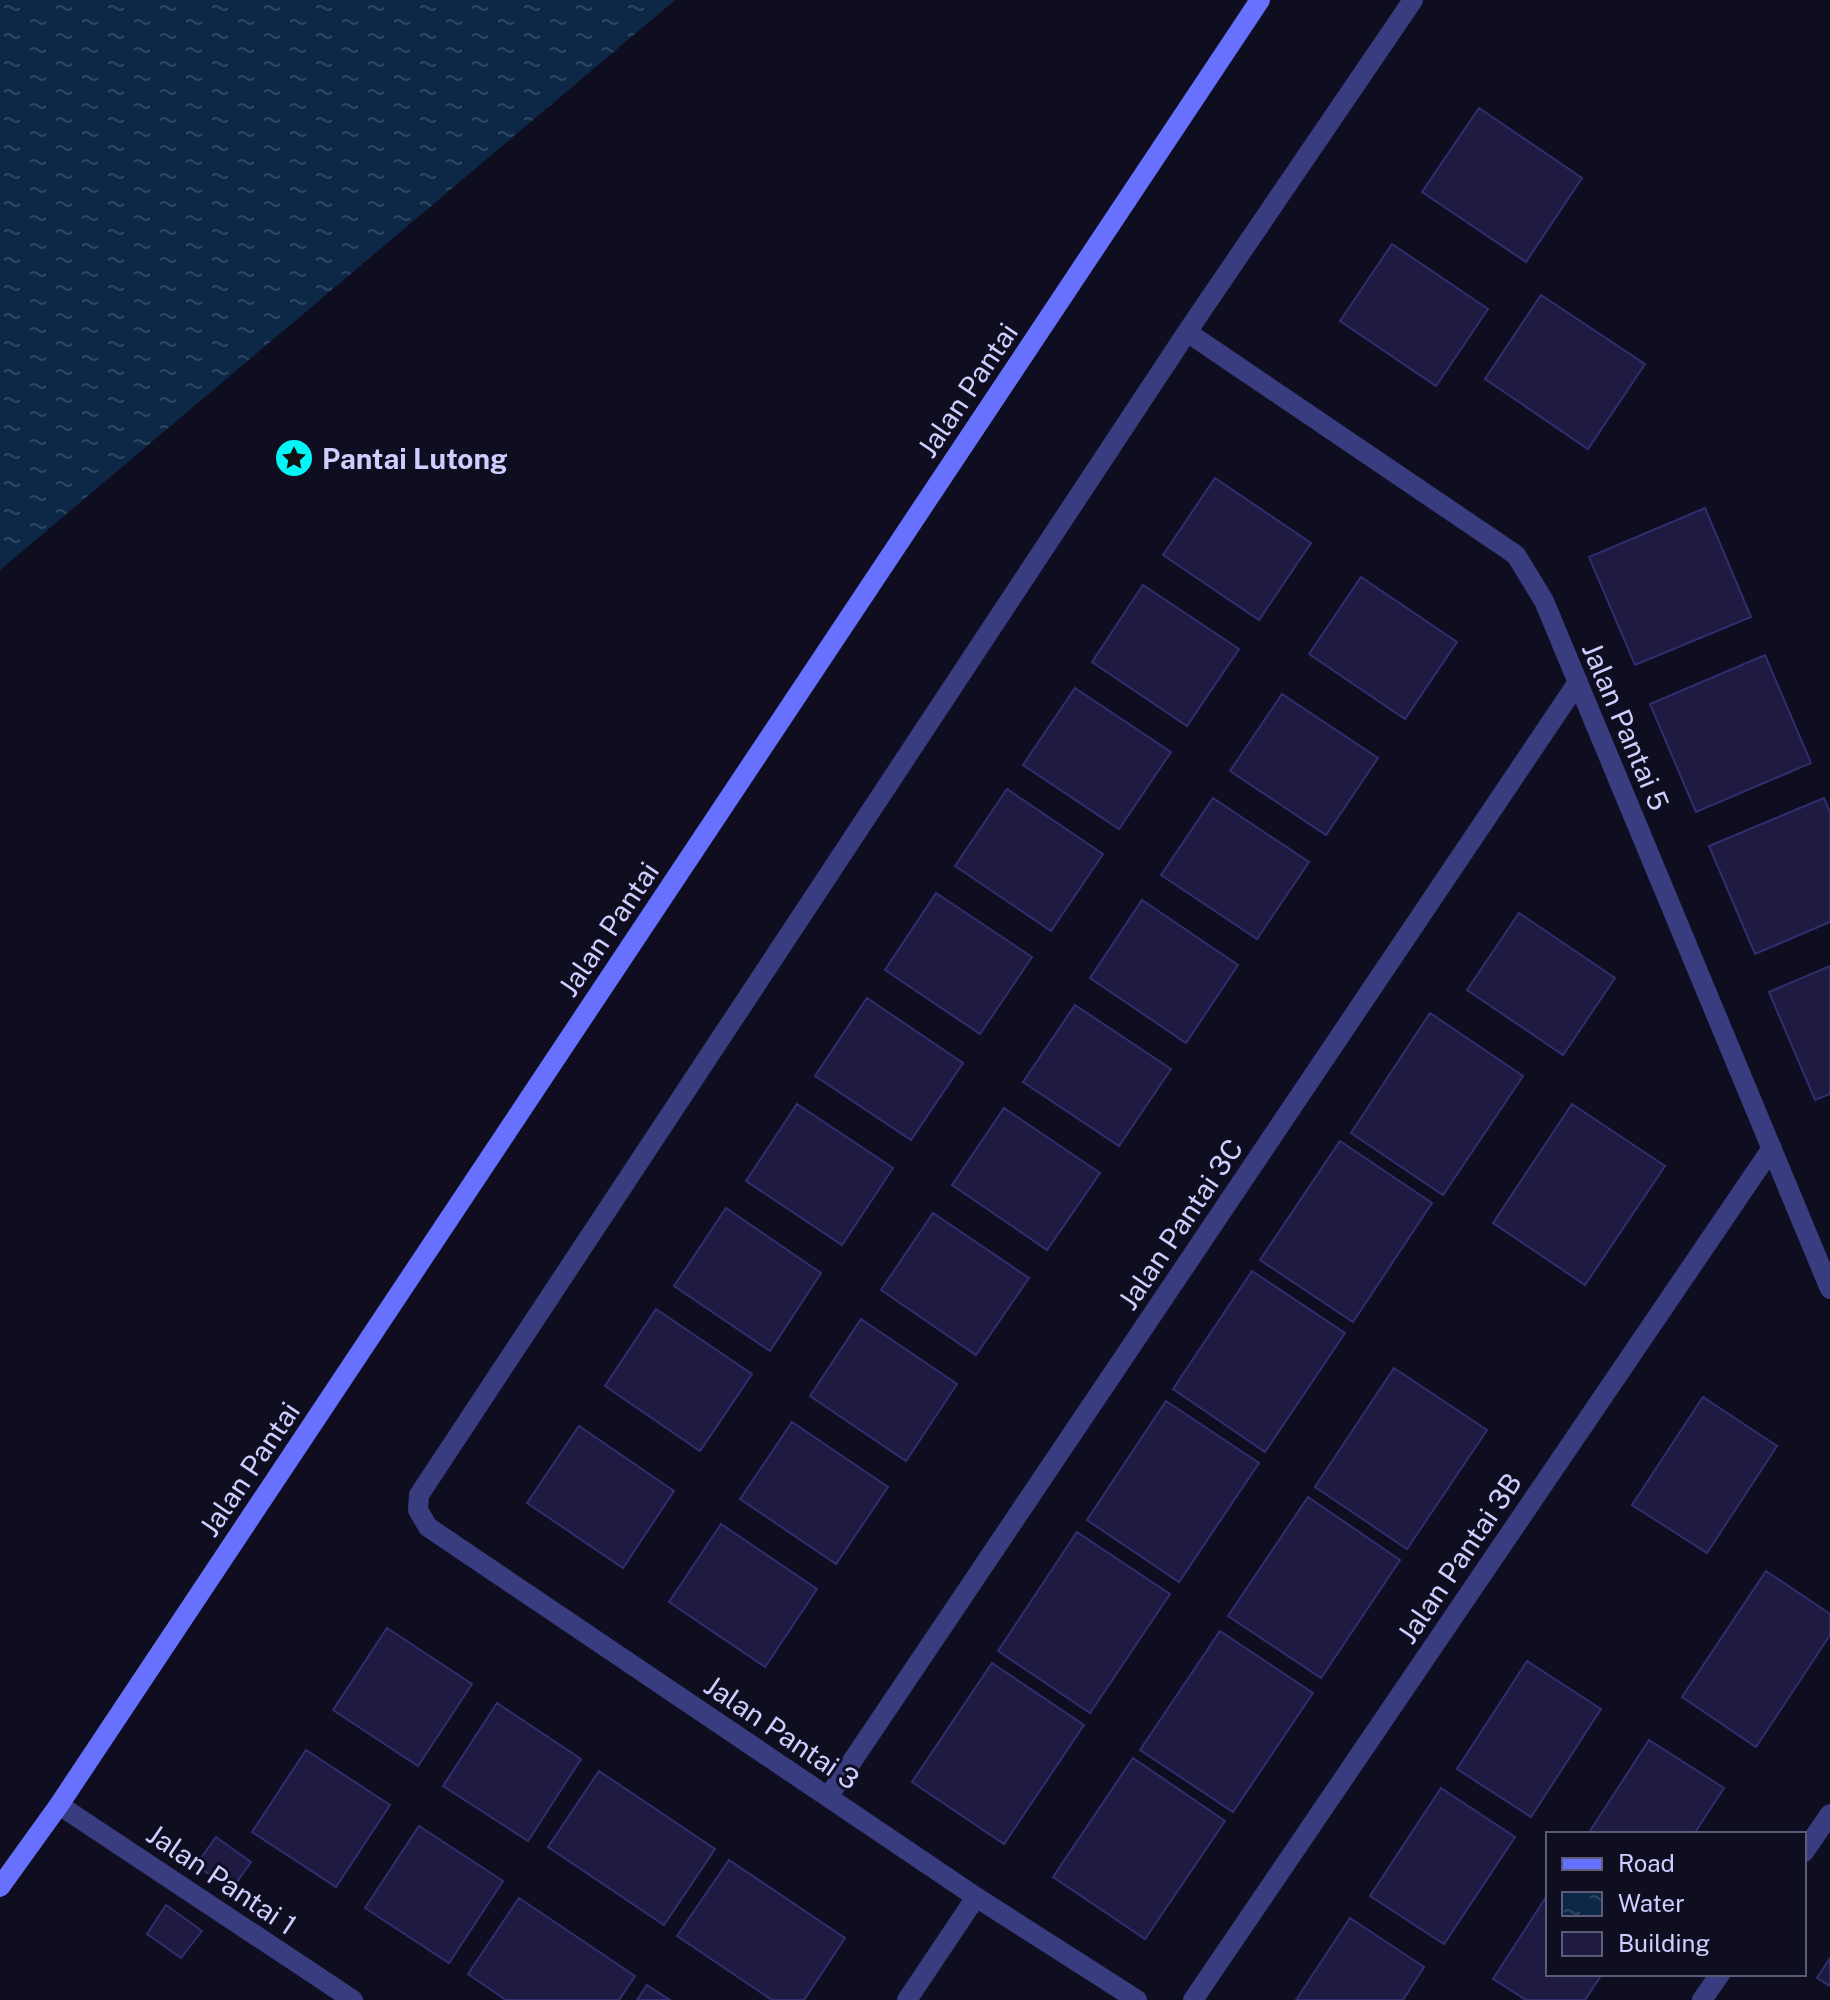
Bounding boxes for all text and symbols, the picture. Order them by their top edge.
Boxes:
street label: Jalan Pantai [910,317,1024,463]
place icon: Pantai Lutong [273,437,315,479]
place label: Pantai Lutong [322,442,508,475]
street label: Jalan Pantai 5 [1576,637,1676,815]
street label: Jalan Pantai [551,856,665,1002]
street label: Jalan Pantai 3C [1111,1132,1249,1316]
street label: Jalan Pantai [192,1396,306,1542]
street label: Jalan Pantai 3B [1390,1467,1528,1649]
street label: Jalan Pantai 3 [698,1668,866,1796]
street label: Jalan Pantai 1 [141,1817,303,1941]
legend [1546,1832,1806,1976]
text: Road [1618,1849,1675,1877]
text: Water [1618,1889,1685,1917]
text: Building [1618,1929,1710,1957]

